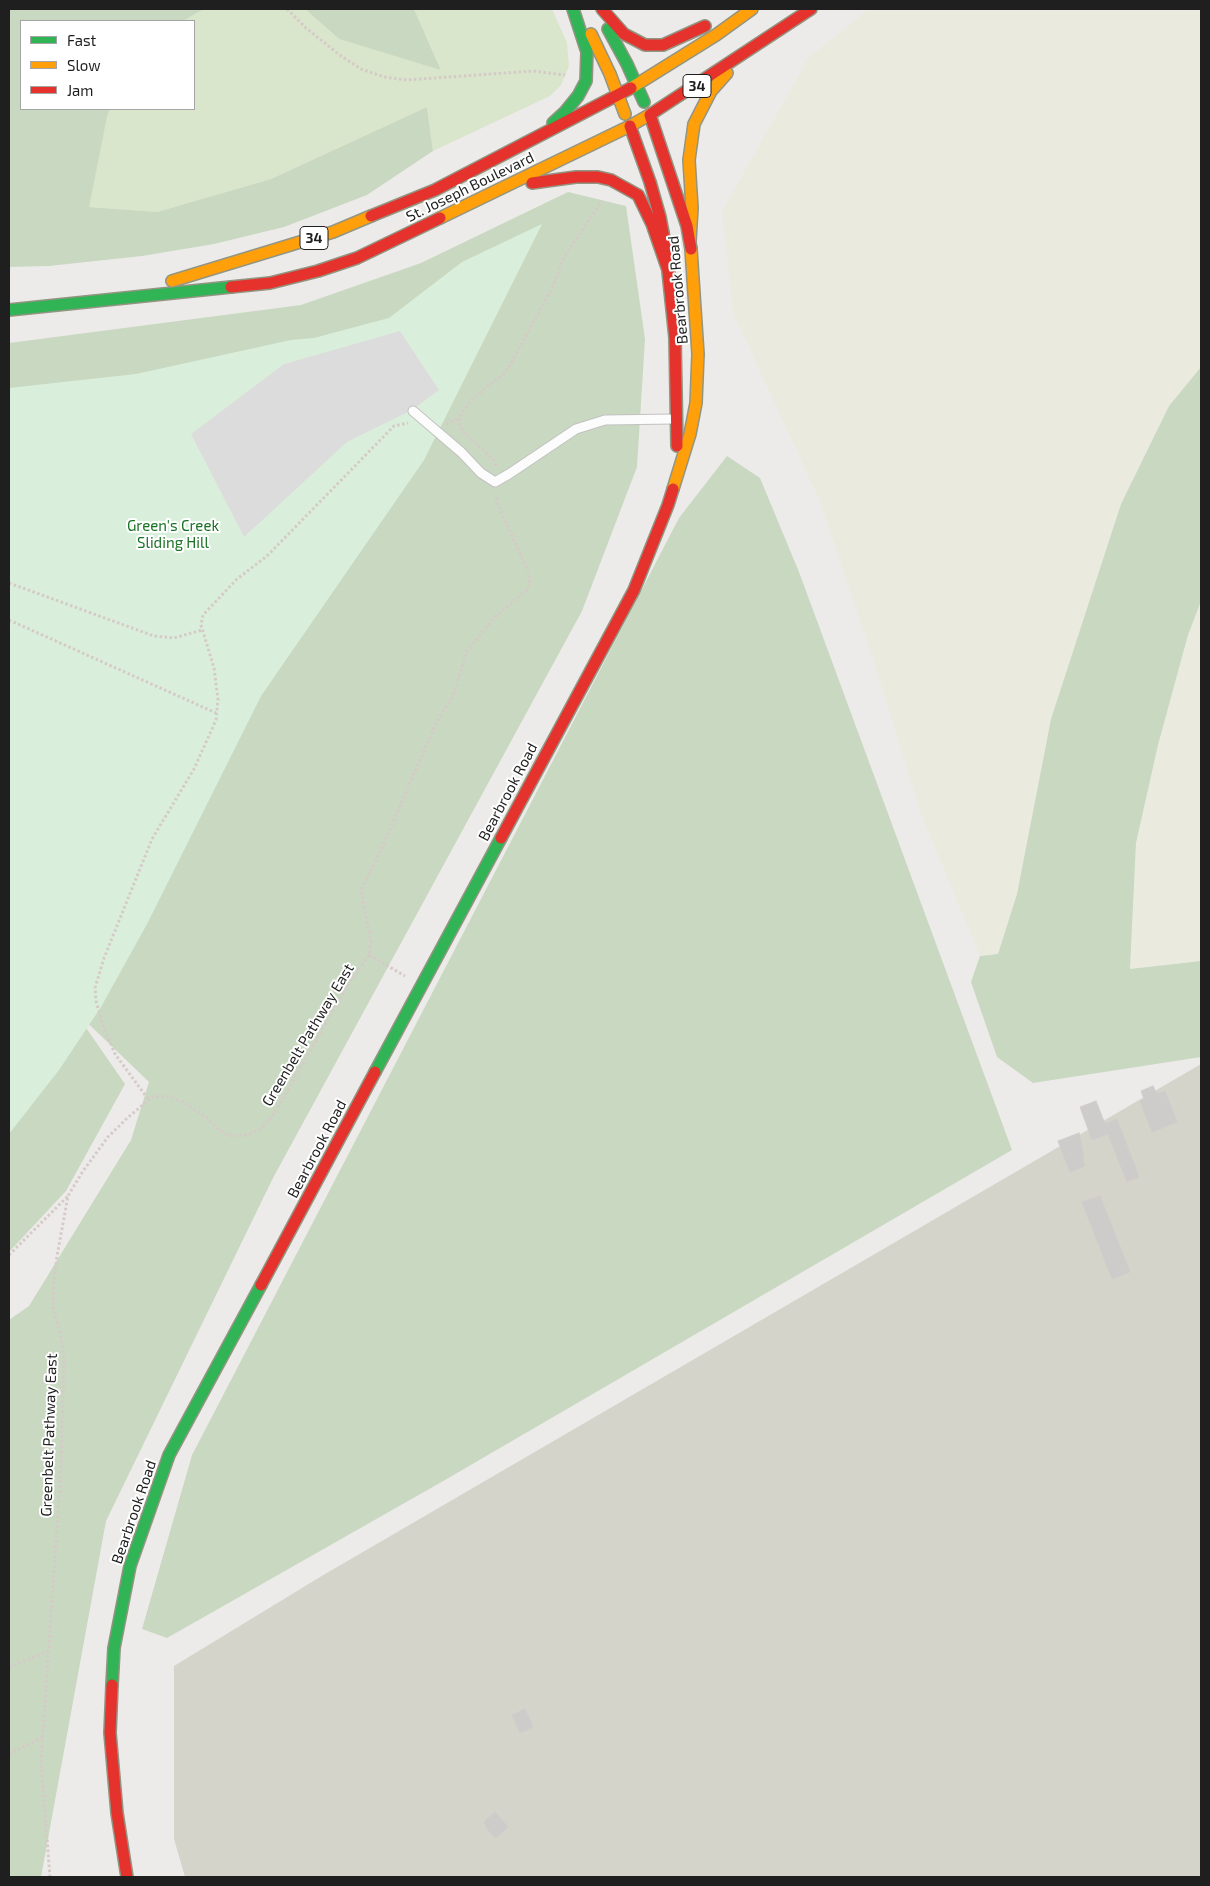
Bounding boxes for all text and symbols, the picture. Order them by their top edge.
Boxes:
legend [20,20,195,110]
text: Fast [67,31,96,49]
text: Slow [67,56,101,74]
road number: 34 [683,74,711,98]
text: Jam [67,81,93,99]
street label: St. Joseph Boulevard [403,148,537,226]
road number: 34 [300,227,328,250]
street label: Bearbrook Road [664,235,692,345]
park label: Green's Creek Sliding Hill [127,517,219,552]
street label: Bearbrook Road [475,740,541,844]
street label: Greenbelt Pathway East [258,960,358,1110]
street label: Bearbrook Road [284,1097,350,1201]
street label: Greenbelt Pathway East [37,1353,61,1517]
street label: Bearbrook Road [108,1458,160,1566]

